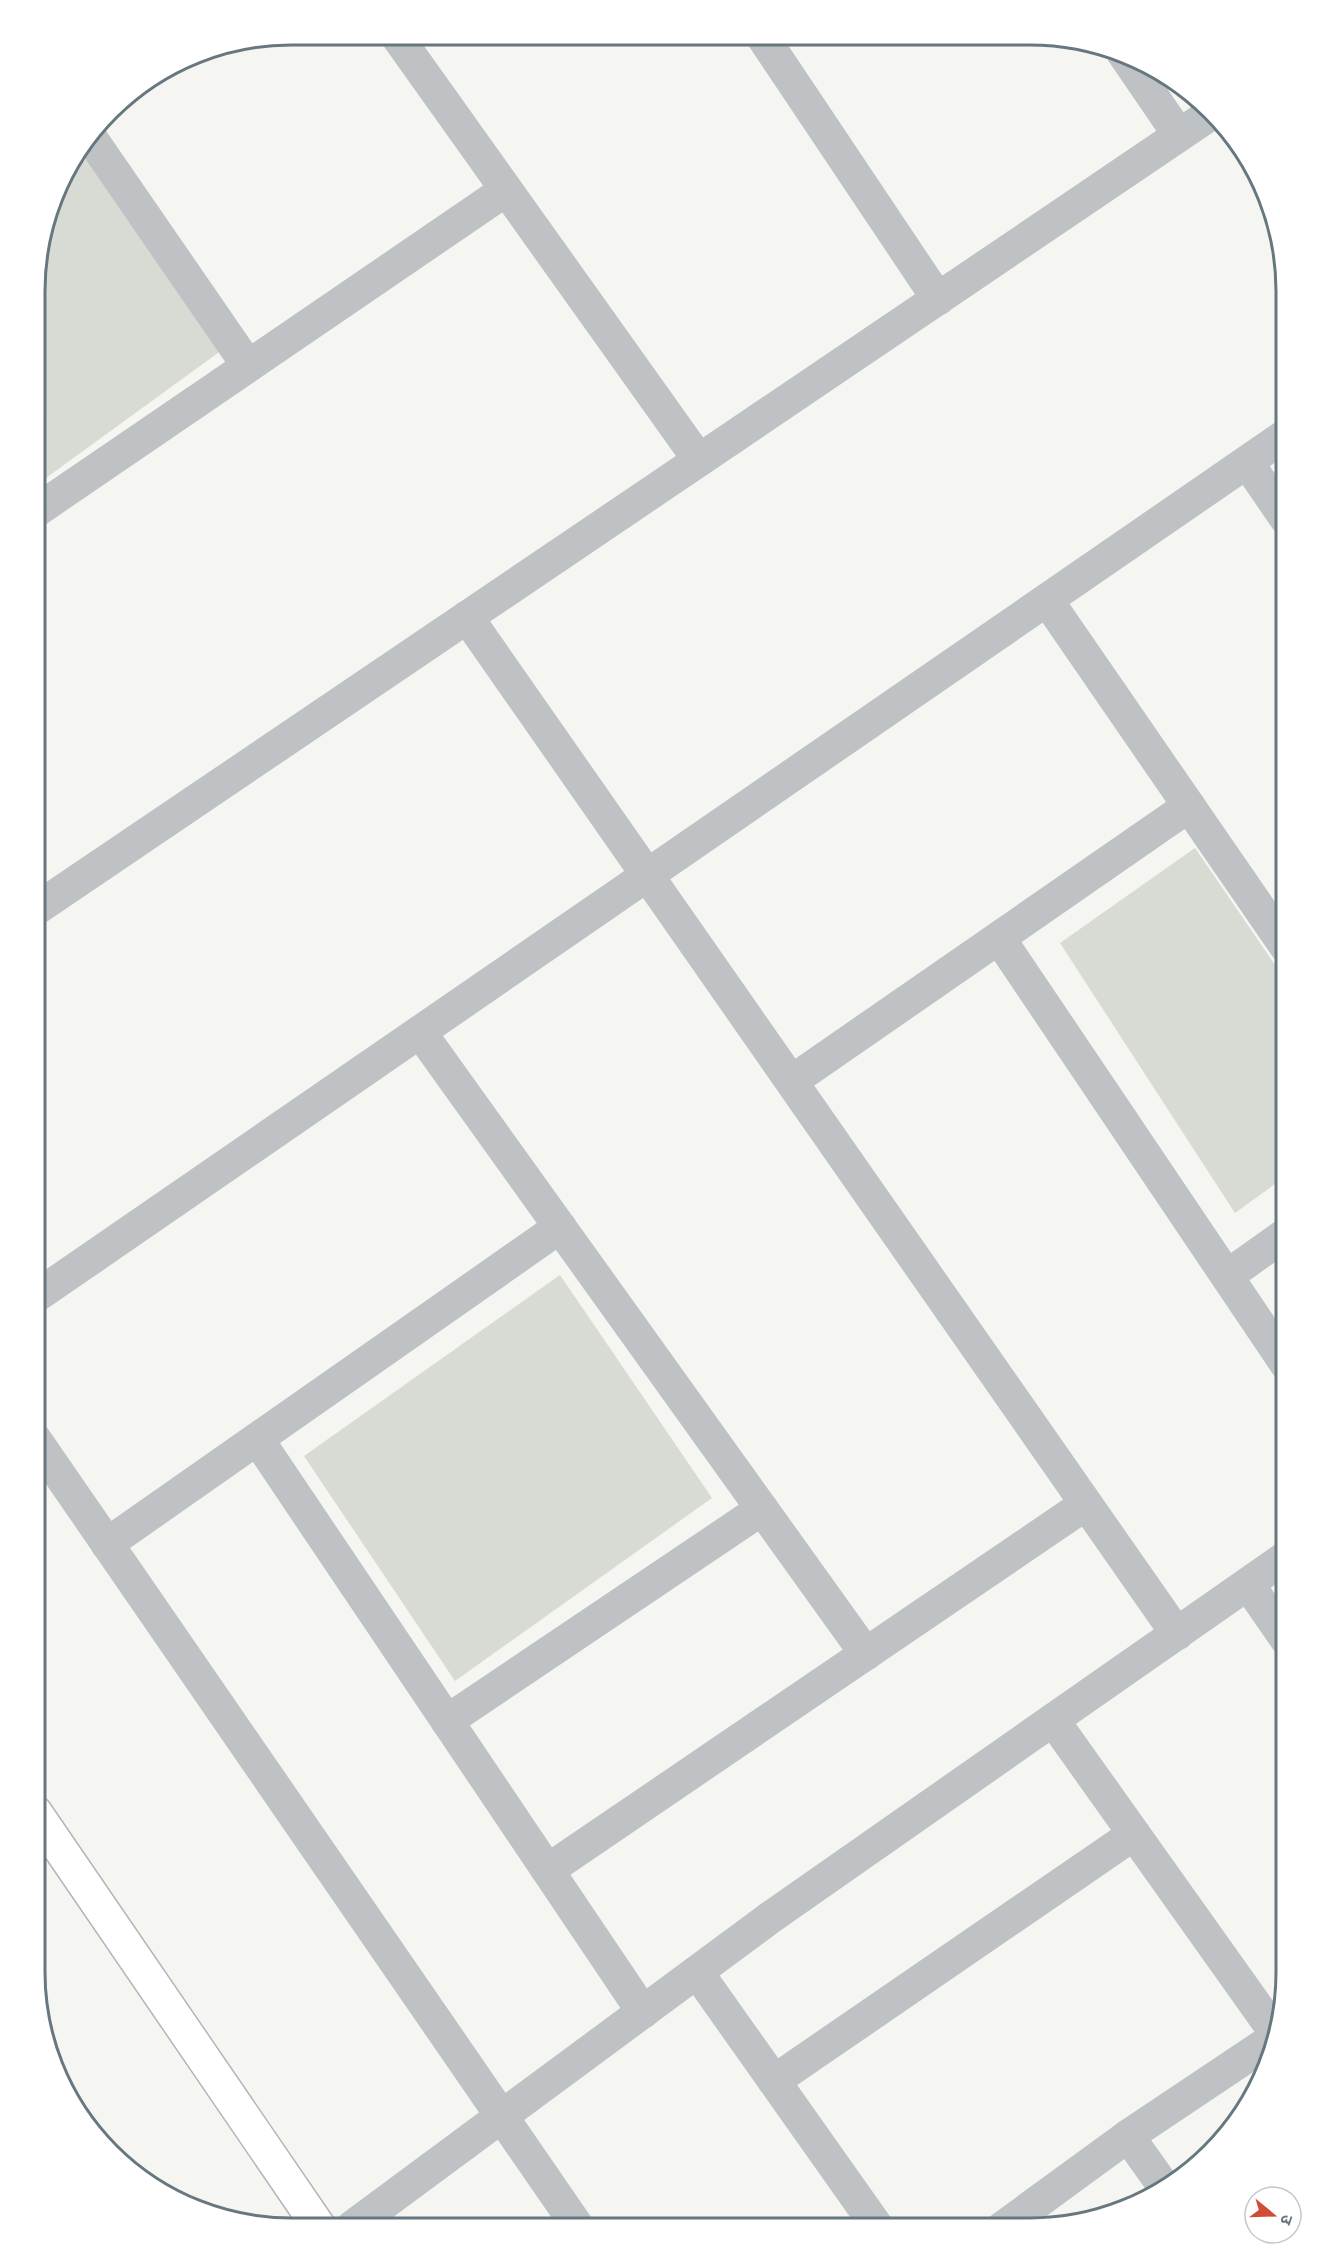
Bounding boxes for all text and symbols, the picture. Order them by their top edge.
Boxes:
north arrow [1243,2185,1303,2245]
text: उ [1276,2212,1297,2228]

